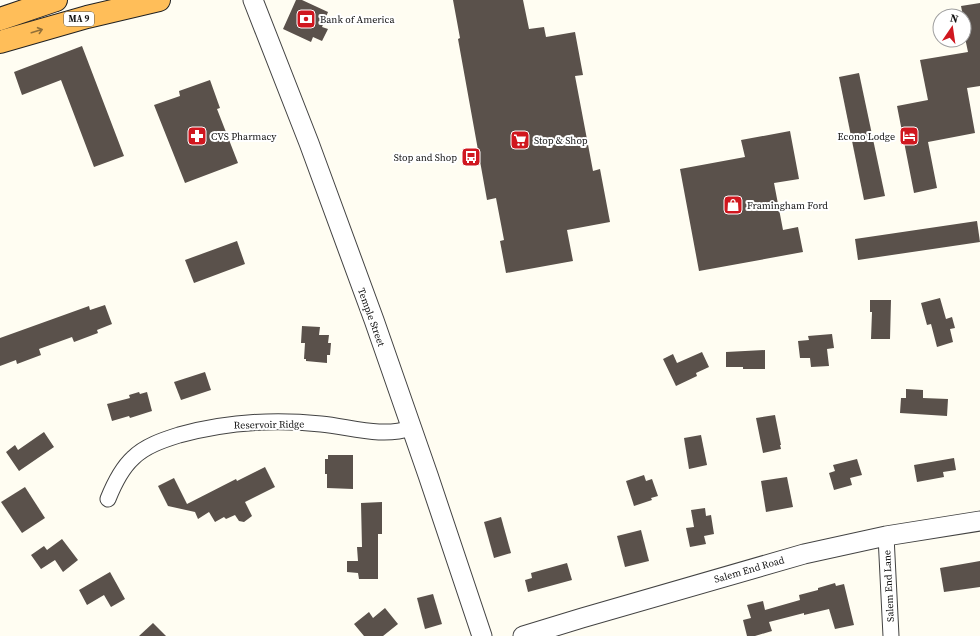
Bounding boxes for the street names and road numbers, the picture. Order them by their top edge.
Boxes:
road number: MA 9 [64,12,94,26]
street label: Temple Street [355,286,388,349]
street label: Reservoir Ridge [234,417,304,432]
street label: Salem End Lane [880,550,897,622]
street label: Salem End Road [713,553,786,586]

